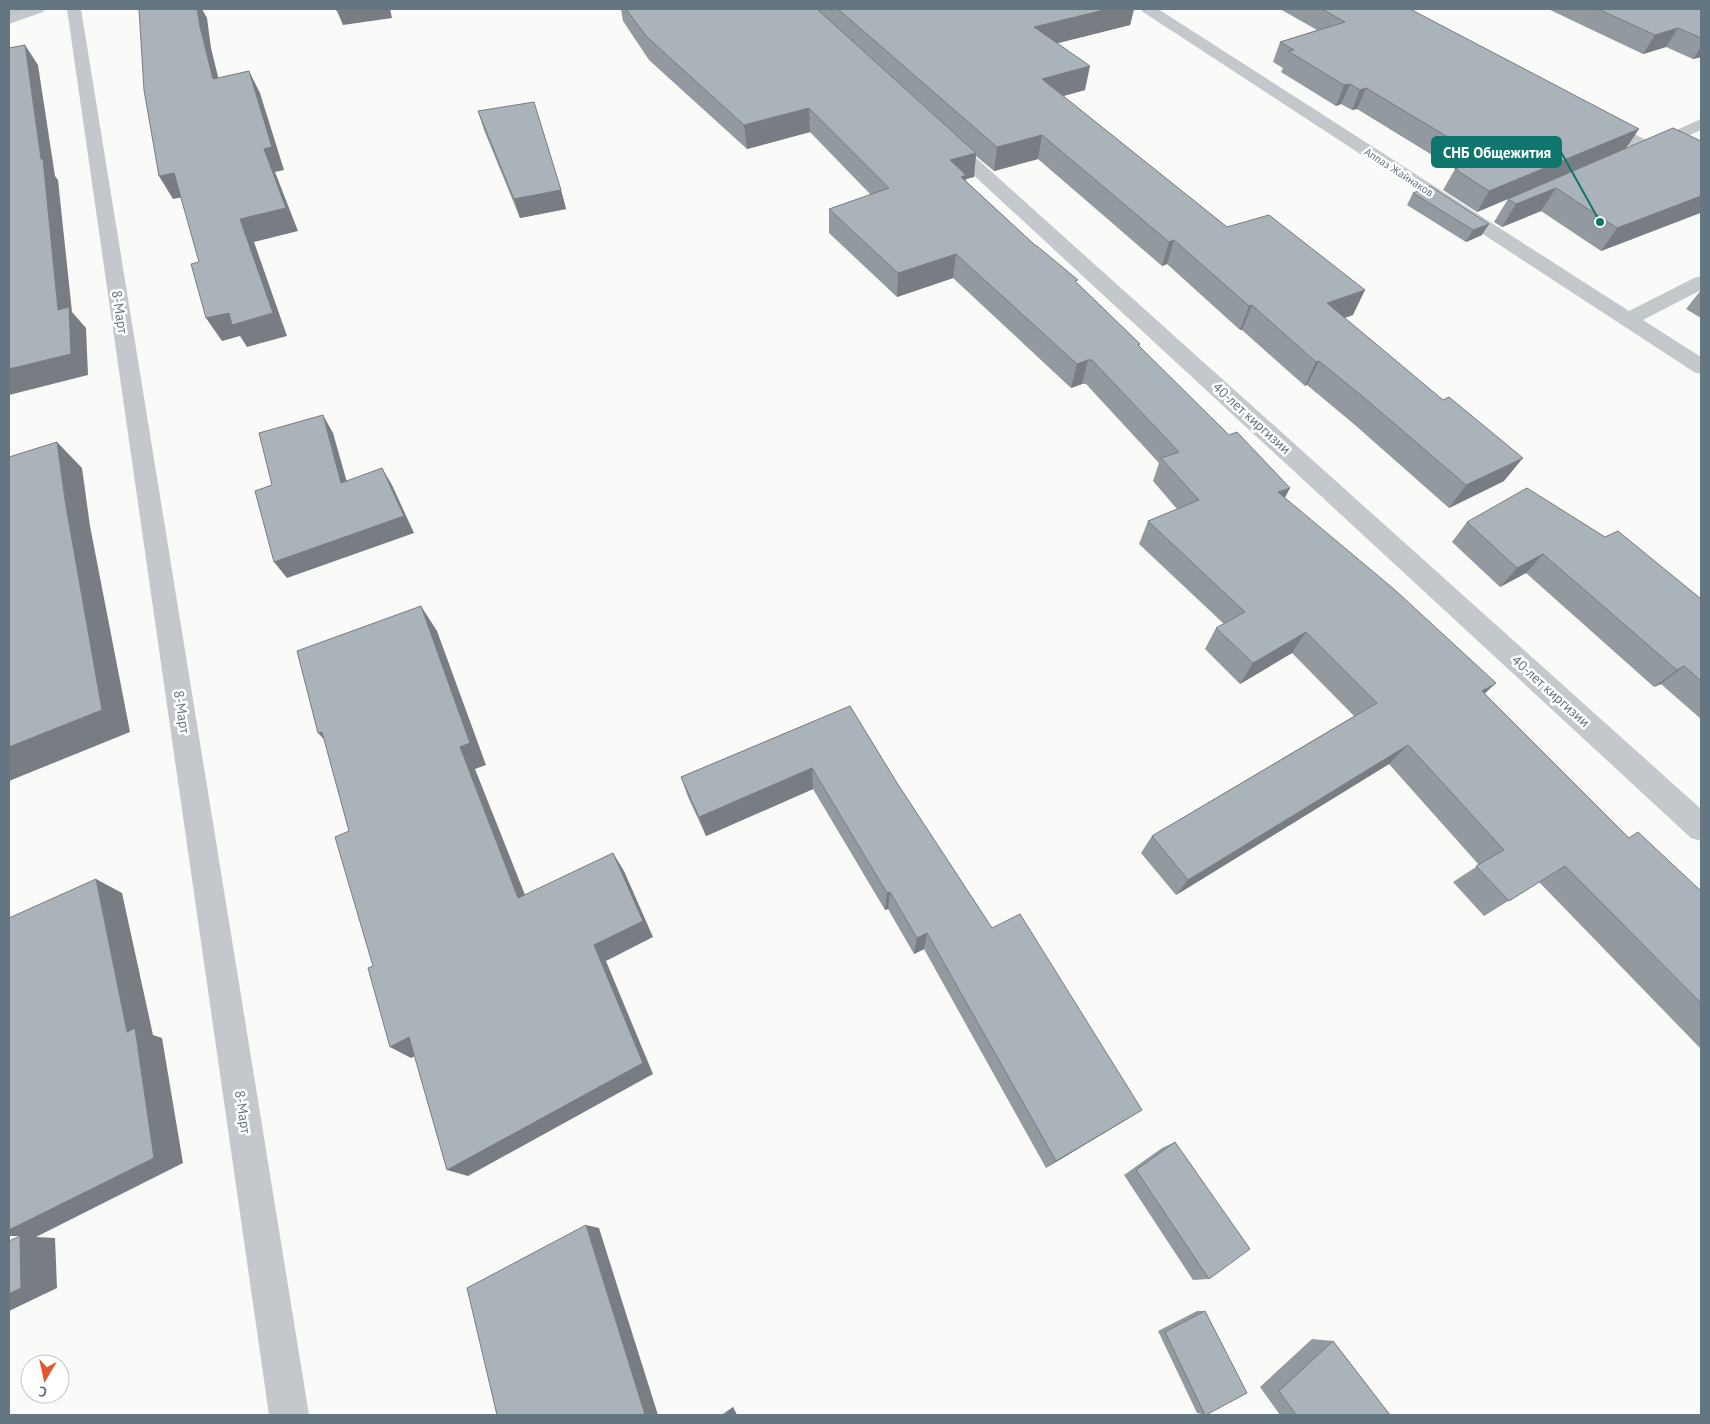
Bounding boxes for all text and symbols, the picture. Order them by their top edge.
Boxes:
callout: СНБ Общежития [1432,137,1561,167]
text: СНБ Общежития [1443,143,1551,162]
street label: Аппаз Жайнаков [1362,144,1436,200]
street label: 8-Март [108,289,132,335]
street label: 40-лет киргизии [1209,378,1295,458]
street label: 40-лет киргизии [1508,651,1594,731]
street label: 8-Март [170,689,194,735]
street label: 8-Март [231,1089,255,1135]
north arrow [20,1354,70,1404]
text: С [38,1382,48,1401]

